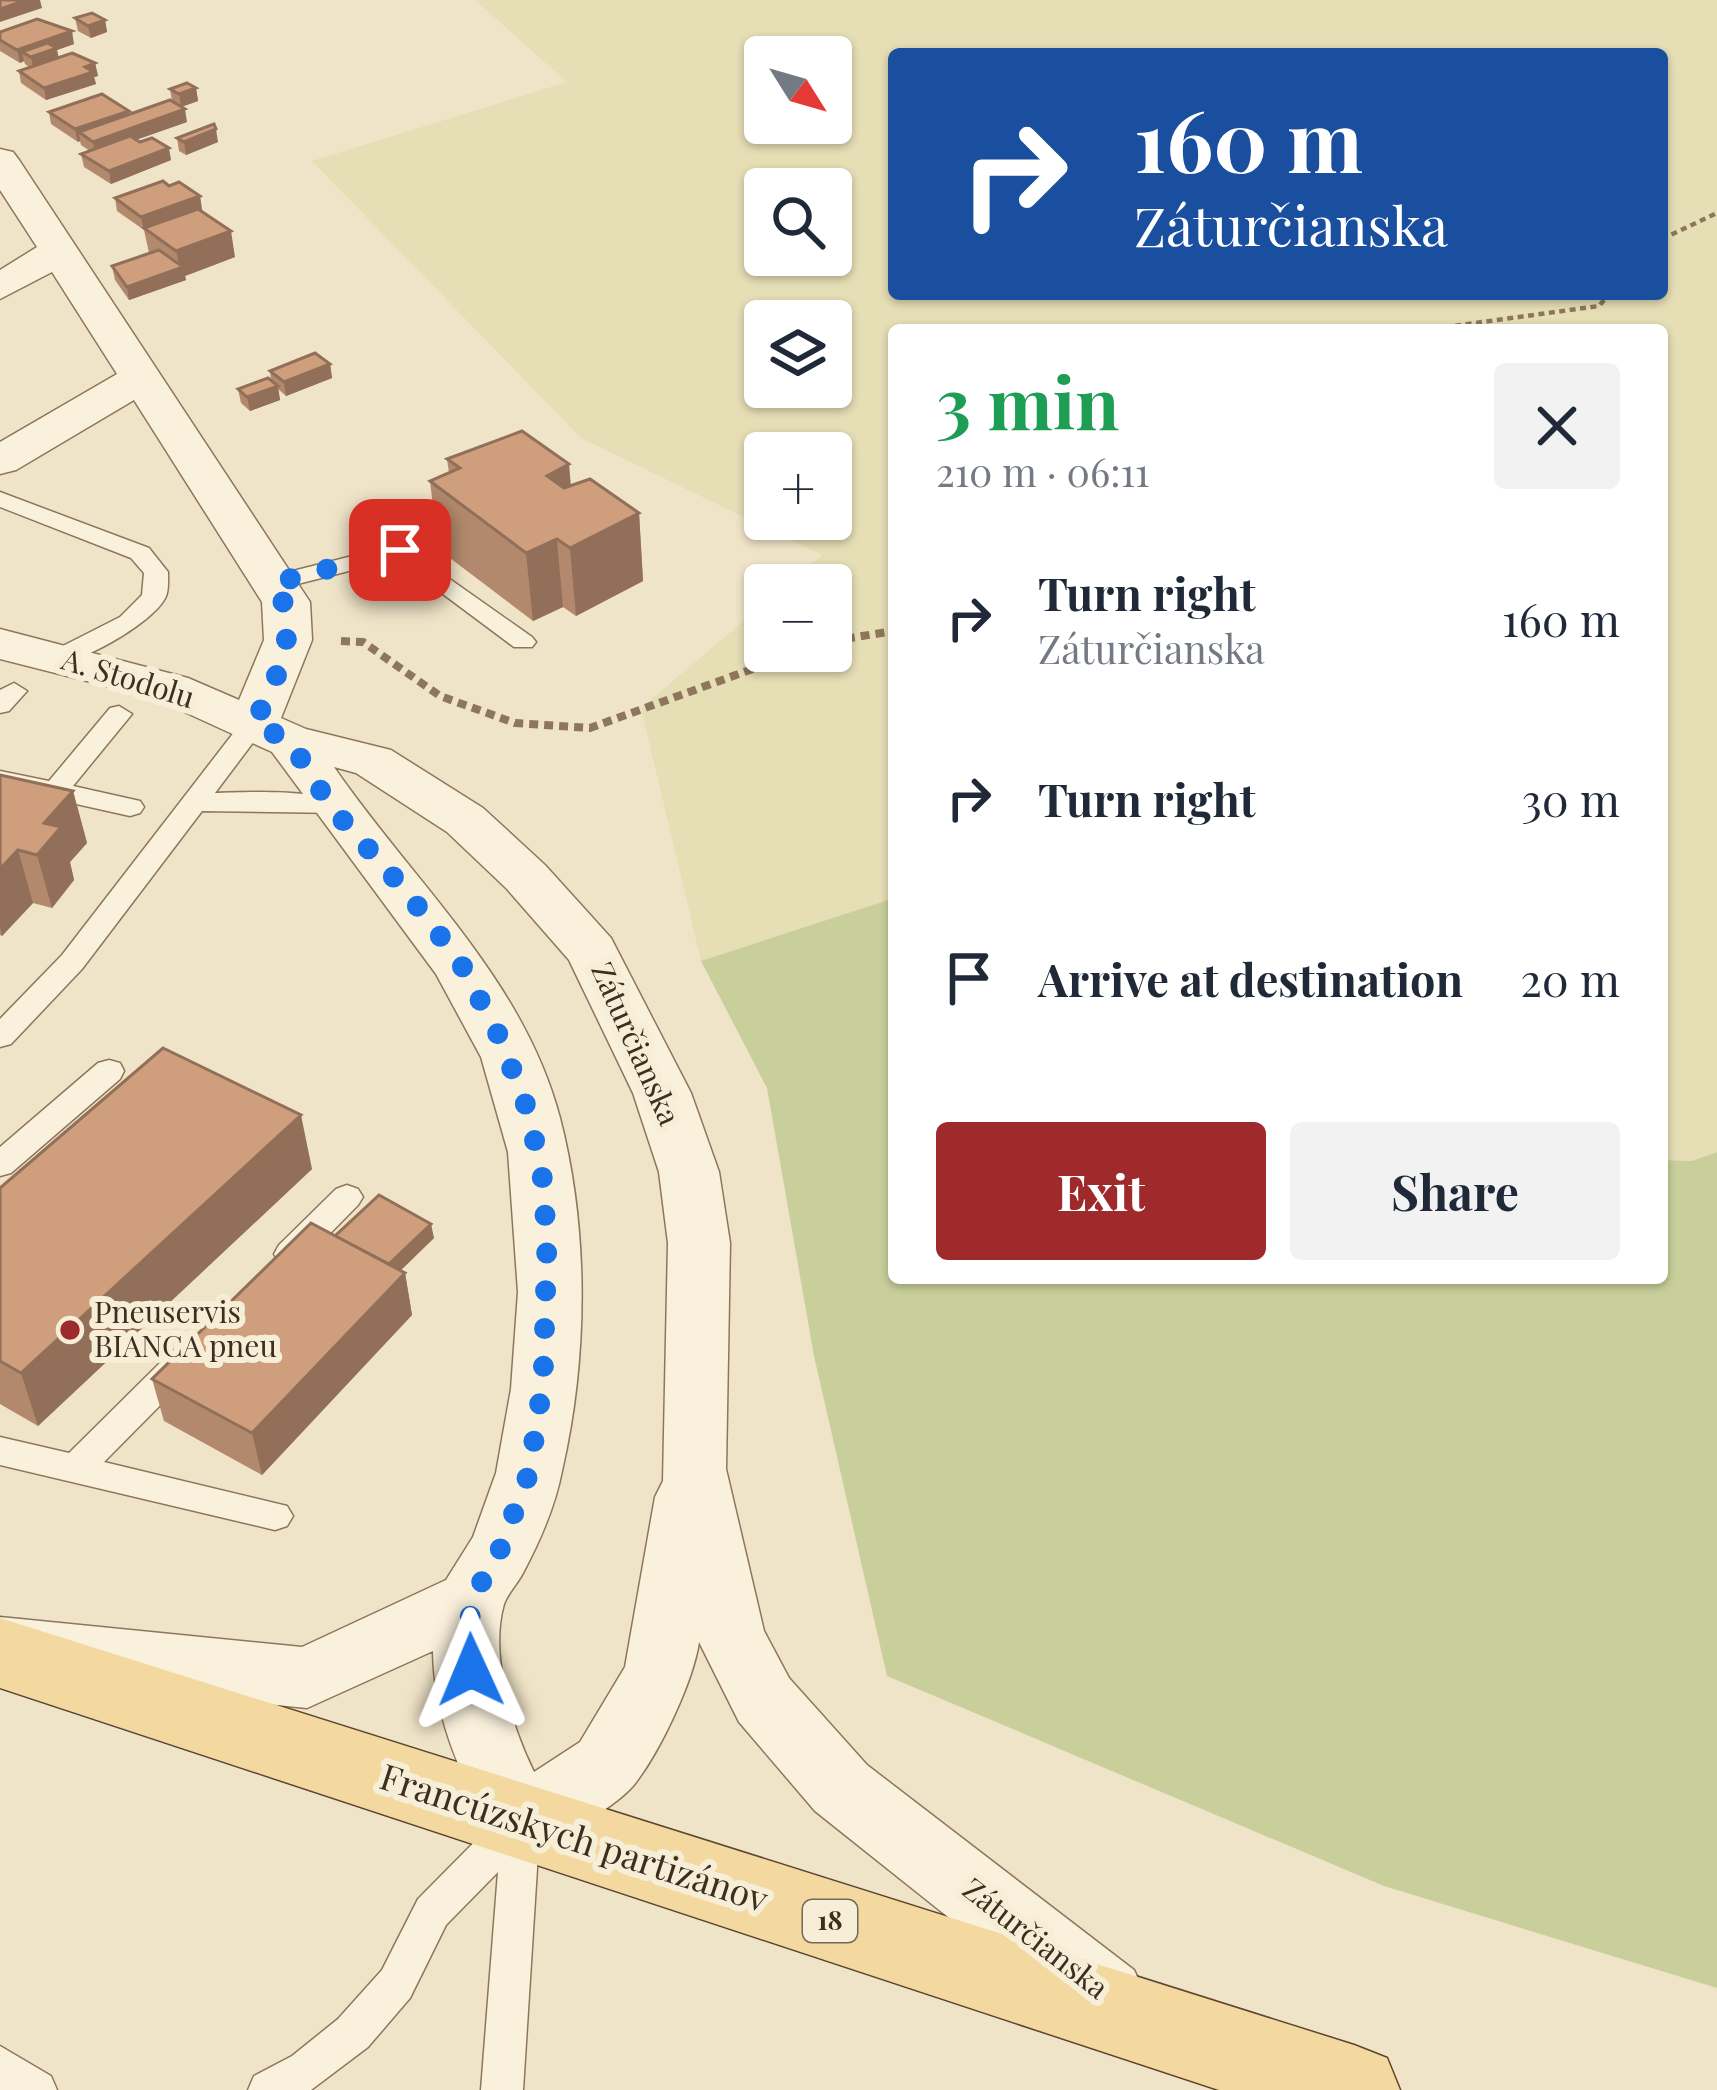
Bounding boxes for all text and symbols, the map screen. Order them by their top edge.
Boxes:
north arrow [744,36,852,144]
map controls [744,36,852,672]
text: 160 m [1134,82,1363,194]
icon: right [936,96,1092,252]
button: search [744,168,852,276]
text: Záturčianska [1134,189,1448,261]
button: layers [744,300,852,408]
text: 3 min [936,352,1120,448]
button: close [1494,363,1620,489]
button: + [744,432,852,540]
text: 210 m · 06:11 [936,445,1149,497]
pin [349,499,451,601]
icon: arrive [367,517,433,583]
text: Turn right [1038,562,1256,622]
button: − [744,564,852,672]
icon: right [936,585,1002,651]
text: 160 m [1502,588,1620,648]
text: Záturčianska [1038,622,1265,674]
street label: A. Stodolu [56,638,200,716]
icon: right [936,765,1002,831]
text: Turn right [1038,768,1256,828]
text: 30 m [1522,768,1620,828]
icon: arrive [936,945,1002,1011]
text: Arrive at destination [1038,948,1463,1008]
text: 20 m [1520,948,1620,1008]
street label: Záturčianska [583,955,691,1131]
button: Exit [936,1122,1266,1260]
button: Share [1290,1122,1620,1260]
place label: Pneuservis BIANCA pneu [94,1291,277,1365]
marker: Pneuservis BIANCA pneu [57,1317,83,1343]
position arrow [408,1607,534,1733]
street label: Francúzskych partizánov [375,1751,775,1922]
street label: Záturčianska [955,1868,1117,2007]
road number: 18 [803,1900,857,1942]

